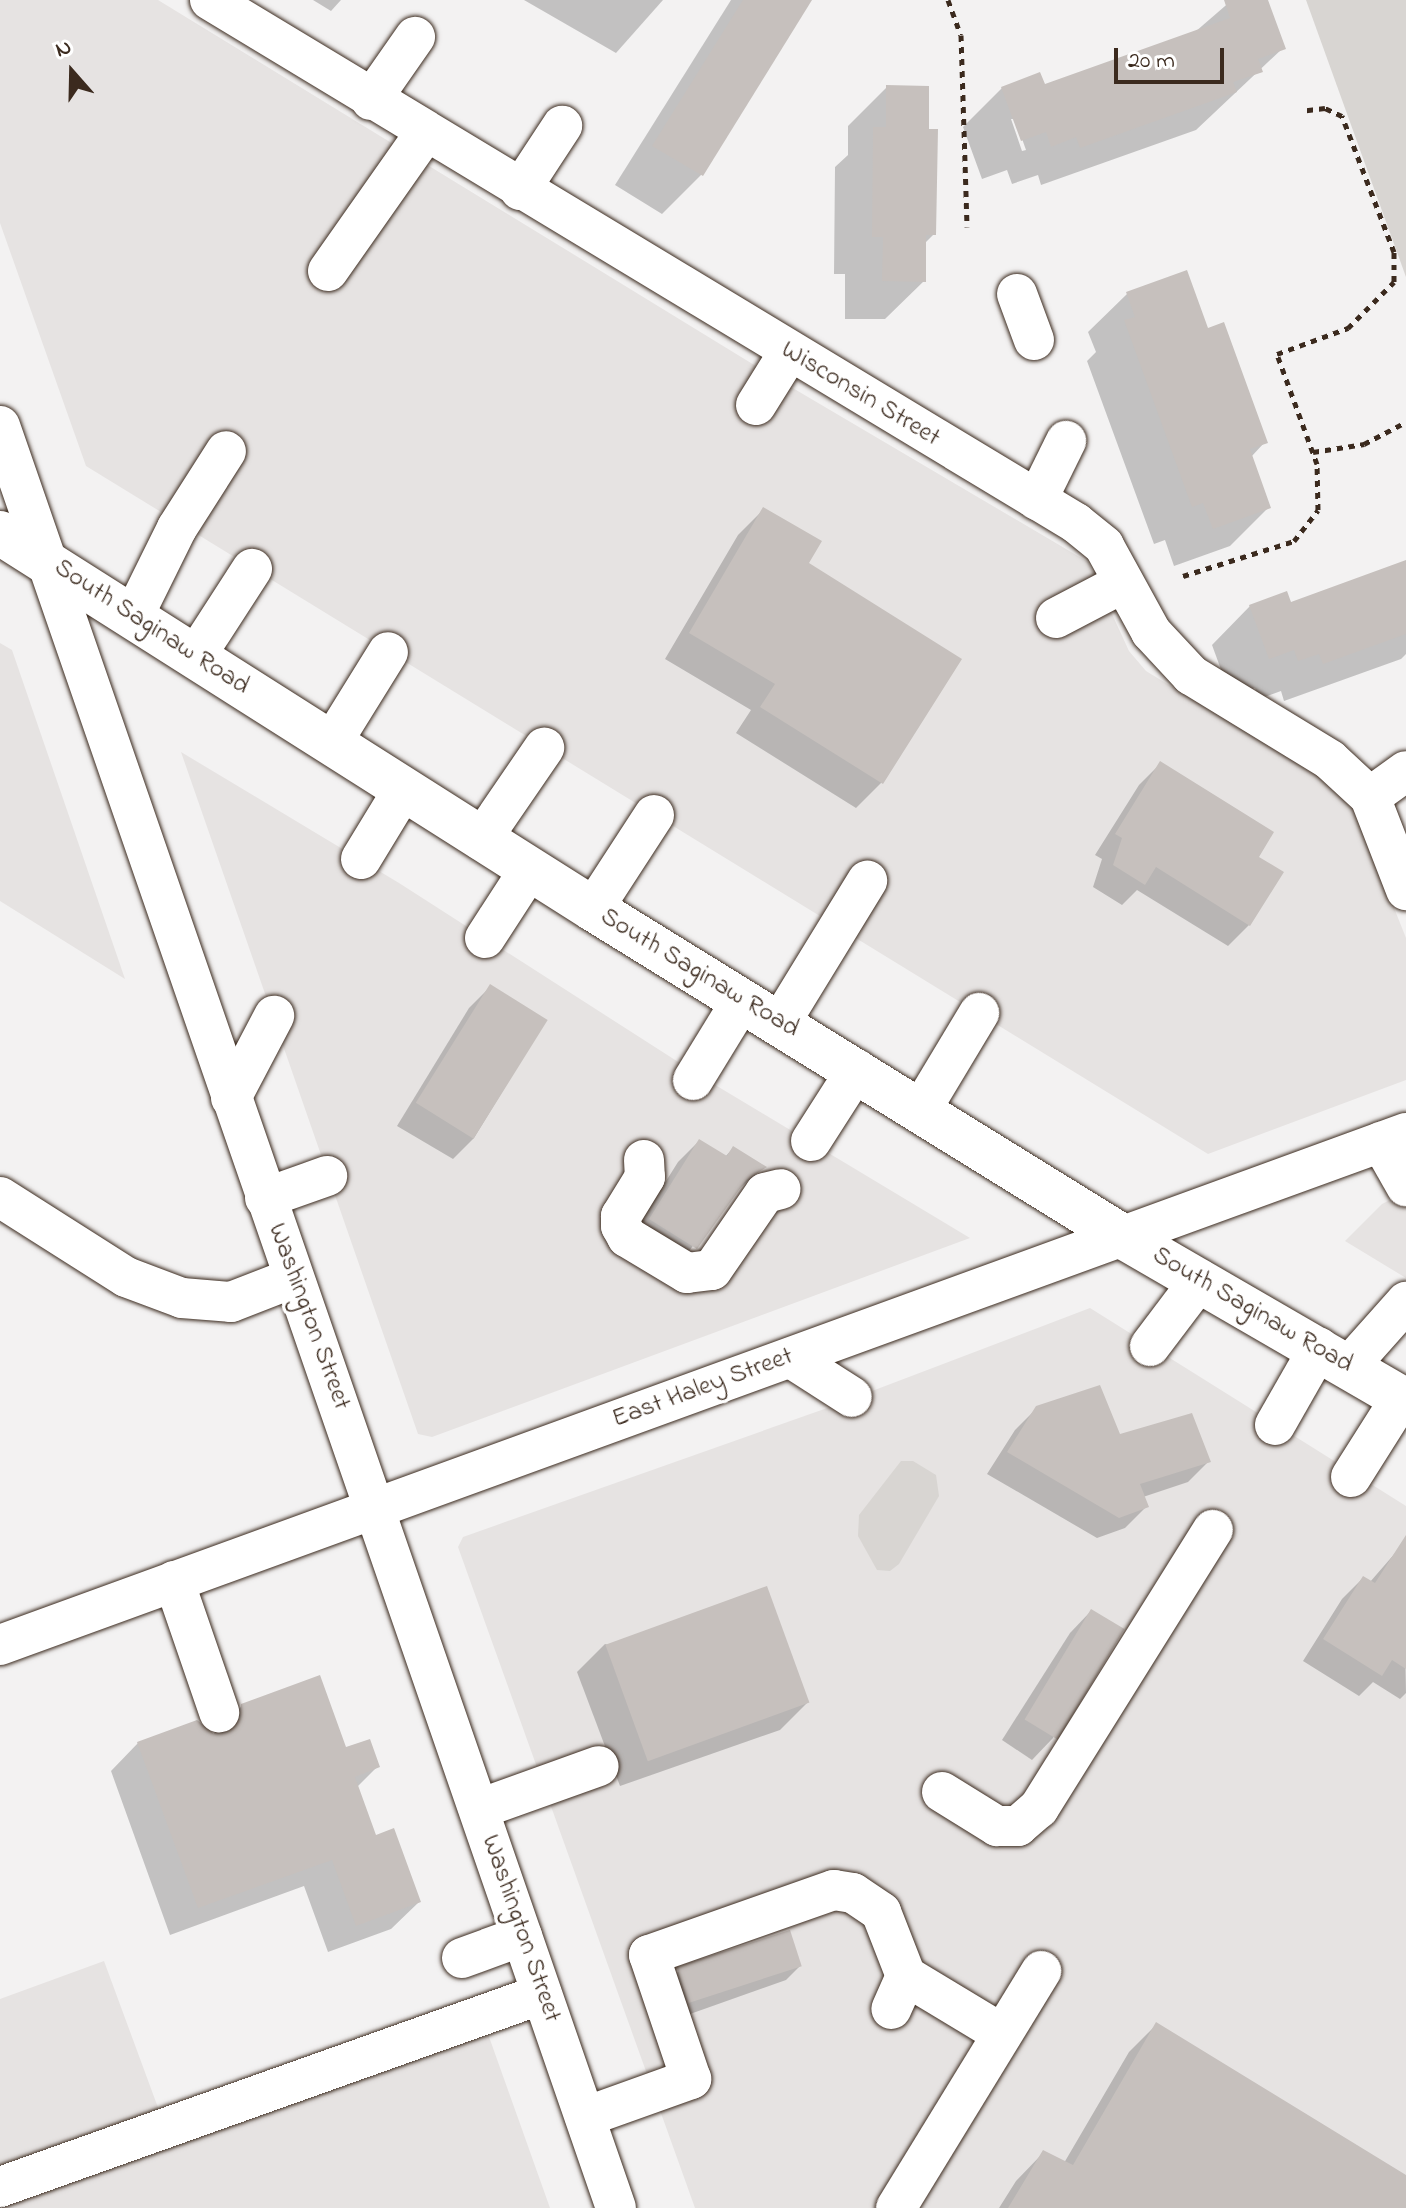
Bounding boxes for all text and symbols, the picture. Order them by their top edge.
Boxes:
north arrow [32,32,112,112]
text: N [51,32,76,67]
scale bar [1118,32,1228,82]
text: 20 m [1128,44,1175,79]
street label: Wisconsin Street [775,335,945,455]
street label: South Saginaw Road [47,553,255,703]
street label: South Saginaw Road [594,902,804,1046]
street label: Washington Street [260,1220,356,1414]
street label: South Saginaw Road [1146,1241,1358,1381]
street label: East Haley Street [608,1342,798,1436]
street label: Washington Street [473,1831,567,2027]

